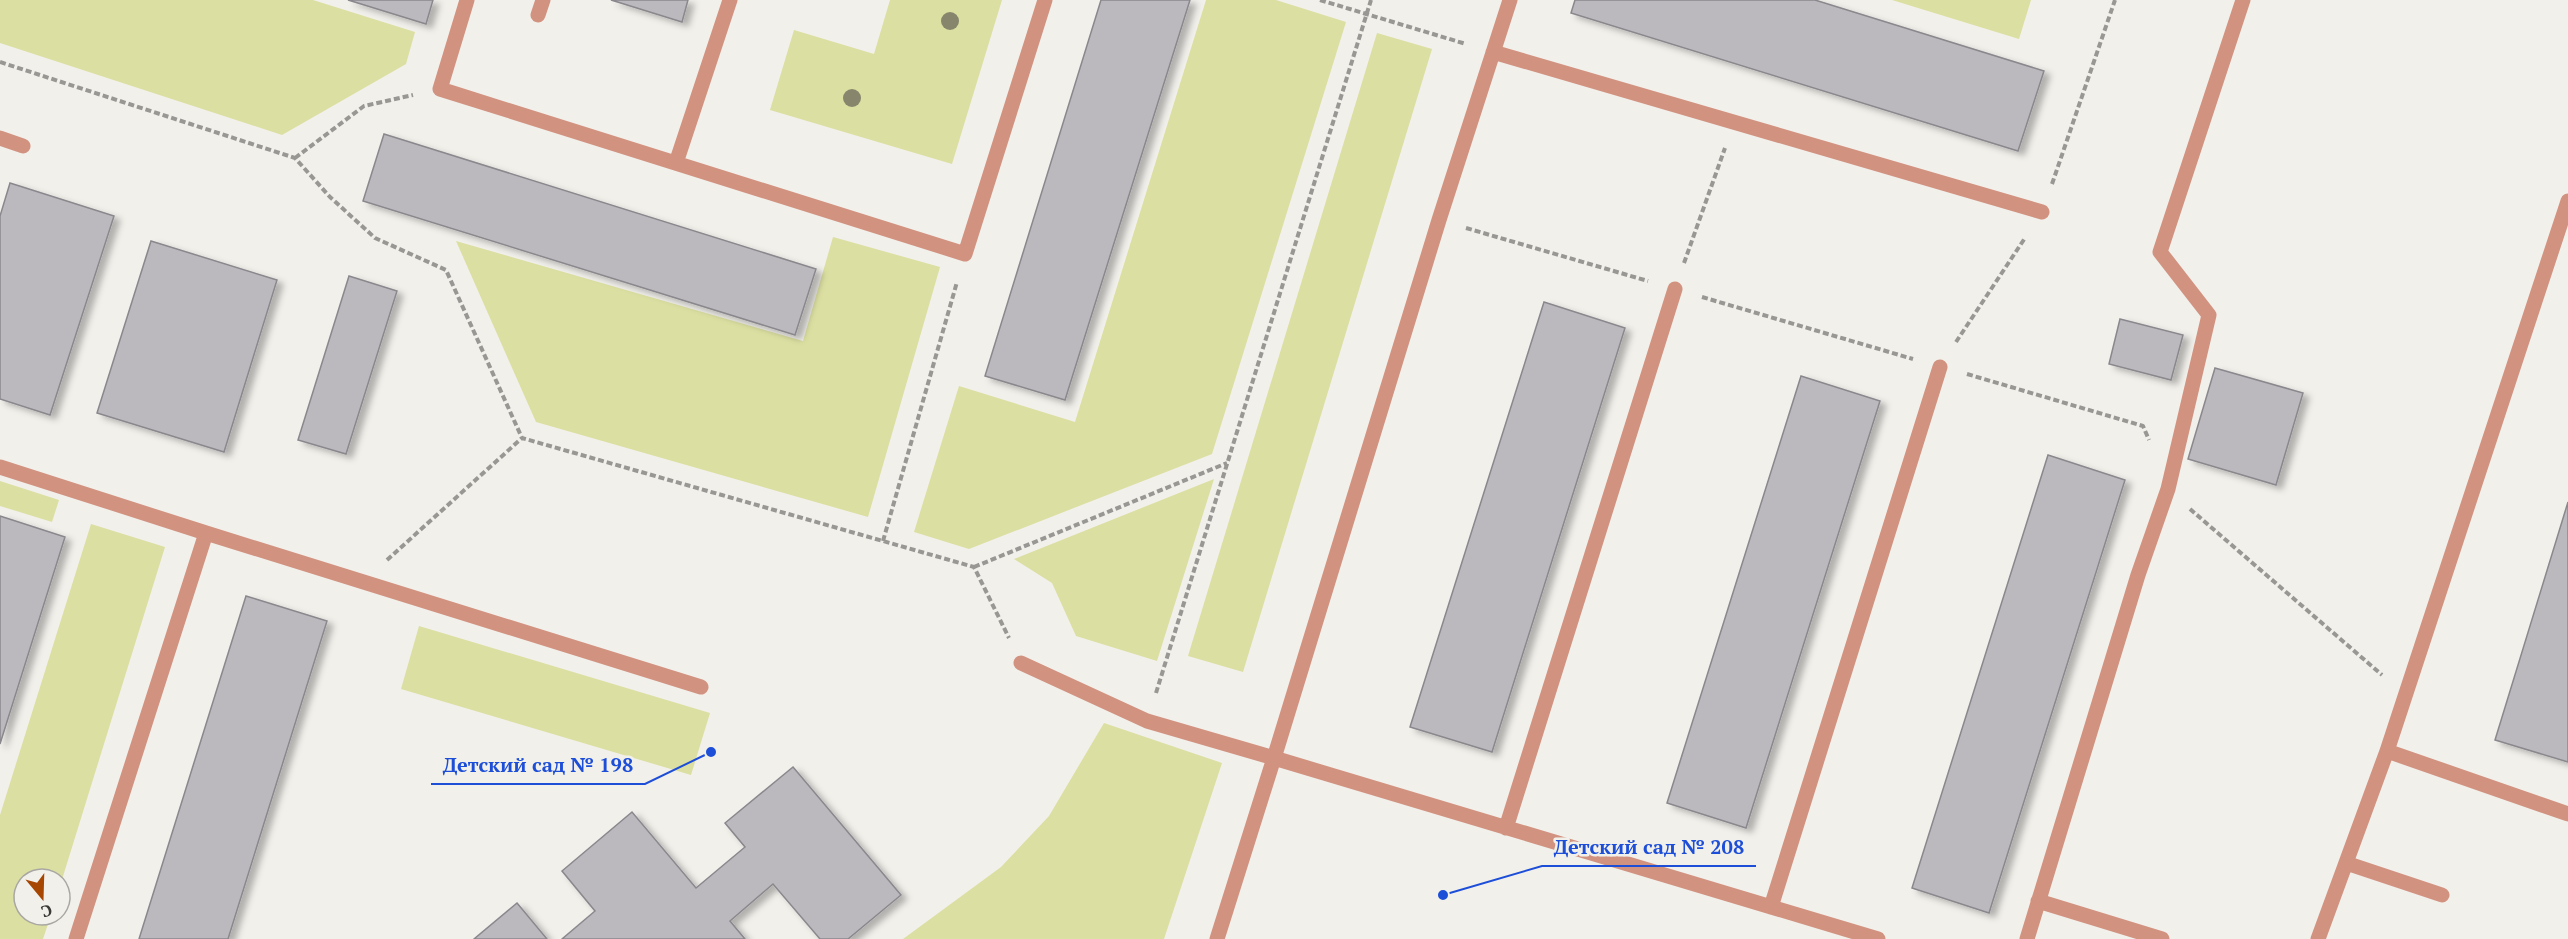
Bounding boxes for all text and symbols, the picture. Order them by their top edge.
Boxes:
callout: Детский сад № 198 [431,746,645,784]
text: Детский сад № 198 [443,751,633,778]
callout: Детский сад № 208 [1542,828,1756,866]
text: Детский сад № 208 [1554,833,1744,860]
north arrow [12,867,72,927]
text: С [38,899,55,923]

